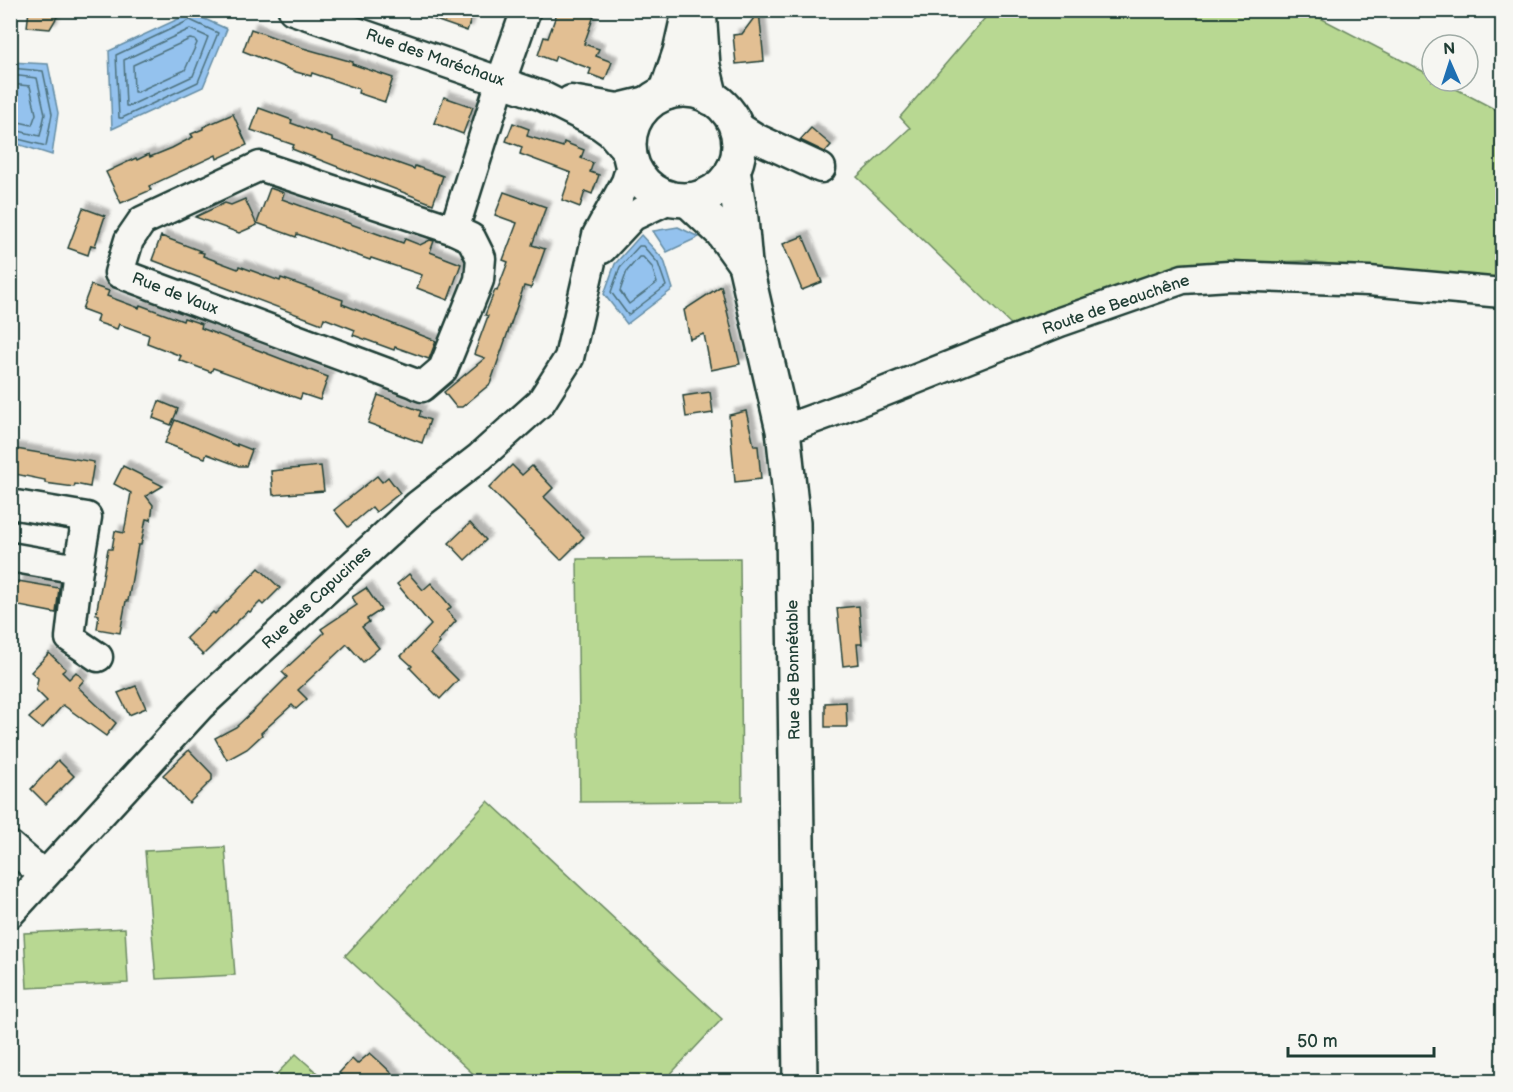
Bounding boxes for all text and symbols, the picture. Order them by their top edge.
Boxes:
street label: Rue des Maréchaux [363,25,507,91]
north arrow [1420,33,1480,93]
text: N [1443,40,1456,59]
street label: Rue de Vaux [129,269,221,319]
street label: Route de Beauchêne [1040,271,1193,339]
street label: Rue des Capucines [259,543,376,653]
street label: Rue de Bonnétable [783,599,805,740]
scale bar [1288,1020,1434,1058]
text: 50 m [1297,1031,1338,1052]

